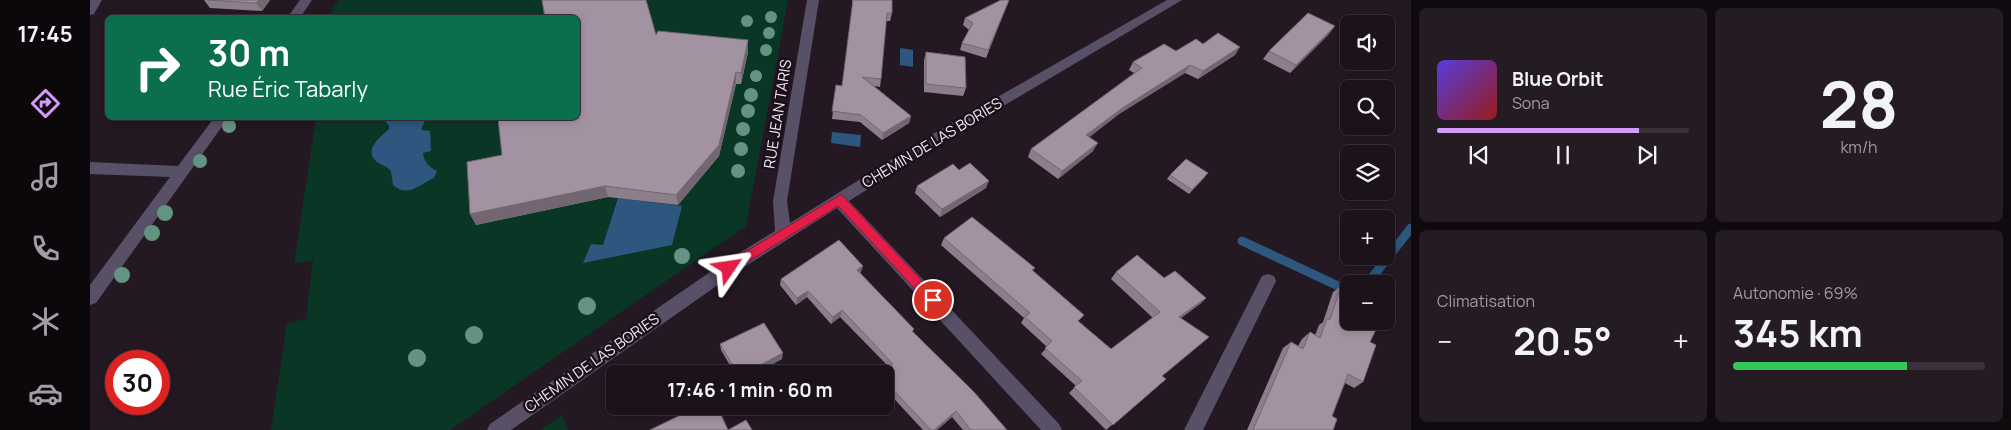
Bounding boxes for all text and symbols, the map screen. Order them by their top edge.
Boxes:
map controls [1340,15,1395,330]
button: sound [1340,15,1395,70]
text: 17:45 [17,19,73,49]
text: 30 m [208,29,290,77]
icon: right [125,35,190,100]
street label: RUE JEAN TARIS [759,58,796,170]
text: 28 [1820,59,1898,148]
text: Blue Orbit [1512,66,1604,92]
text: Rue Éric Tabarly [208,74,368,104]
button: search [1340,80,1395,135]
icon: directions [28,86,63,121]
street label: CHEMIN DE LAS BORIES [858,92,1006,193]
text: Sona [1512,92,1550,114]
text: km/h [1840,136,1878,158]
icon: previous [1465,141,1493,169]
icon: pause [1549,141,1577,169]
icon: next [1633,141,1661,169]
button: layers [1340,145,1395,200]
icon: music [28,159,63,194]
button: + [1340,210,1395,265]
icon: phone [28,231,63,266]
position arrow [702,241,754,293]
button: − [1340,275,1395,330]
pin [912,279,954,321]
text: Autonomie · 69% [1733,282,1858,304]
icon: arrive [919,286,947,314]
text: Climatisation [1437,290,1535,312]
icon: climate [28,304,63,339]
text: 345 km [1733,306,1863,358]
street label: CHEMIN DE LAS BORIES [520,308,663,417]
text: 20.5° [1513,314,1612,366]
text: − [1437,322,1452,360]
text: + [1673,322,1689,360]
speed limit sign: 30 [105,350,170,415]
icon: car [28,376,63,411]
text: 17:46 · 1 min · 60 m [667,377,833,403]

